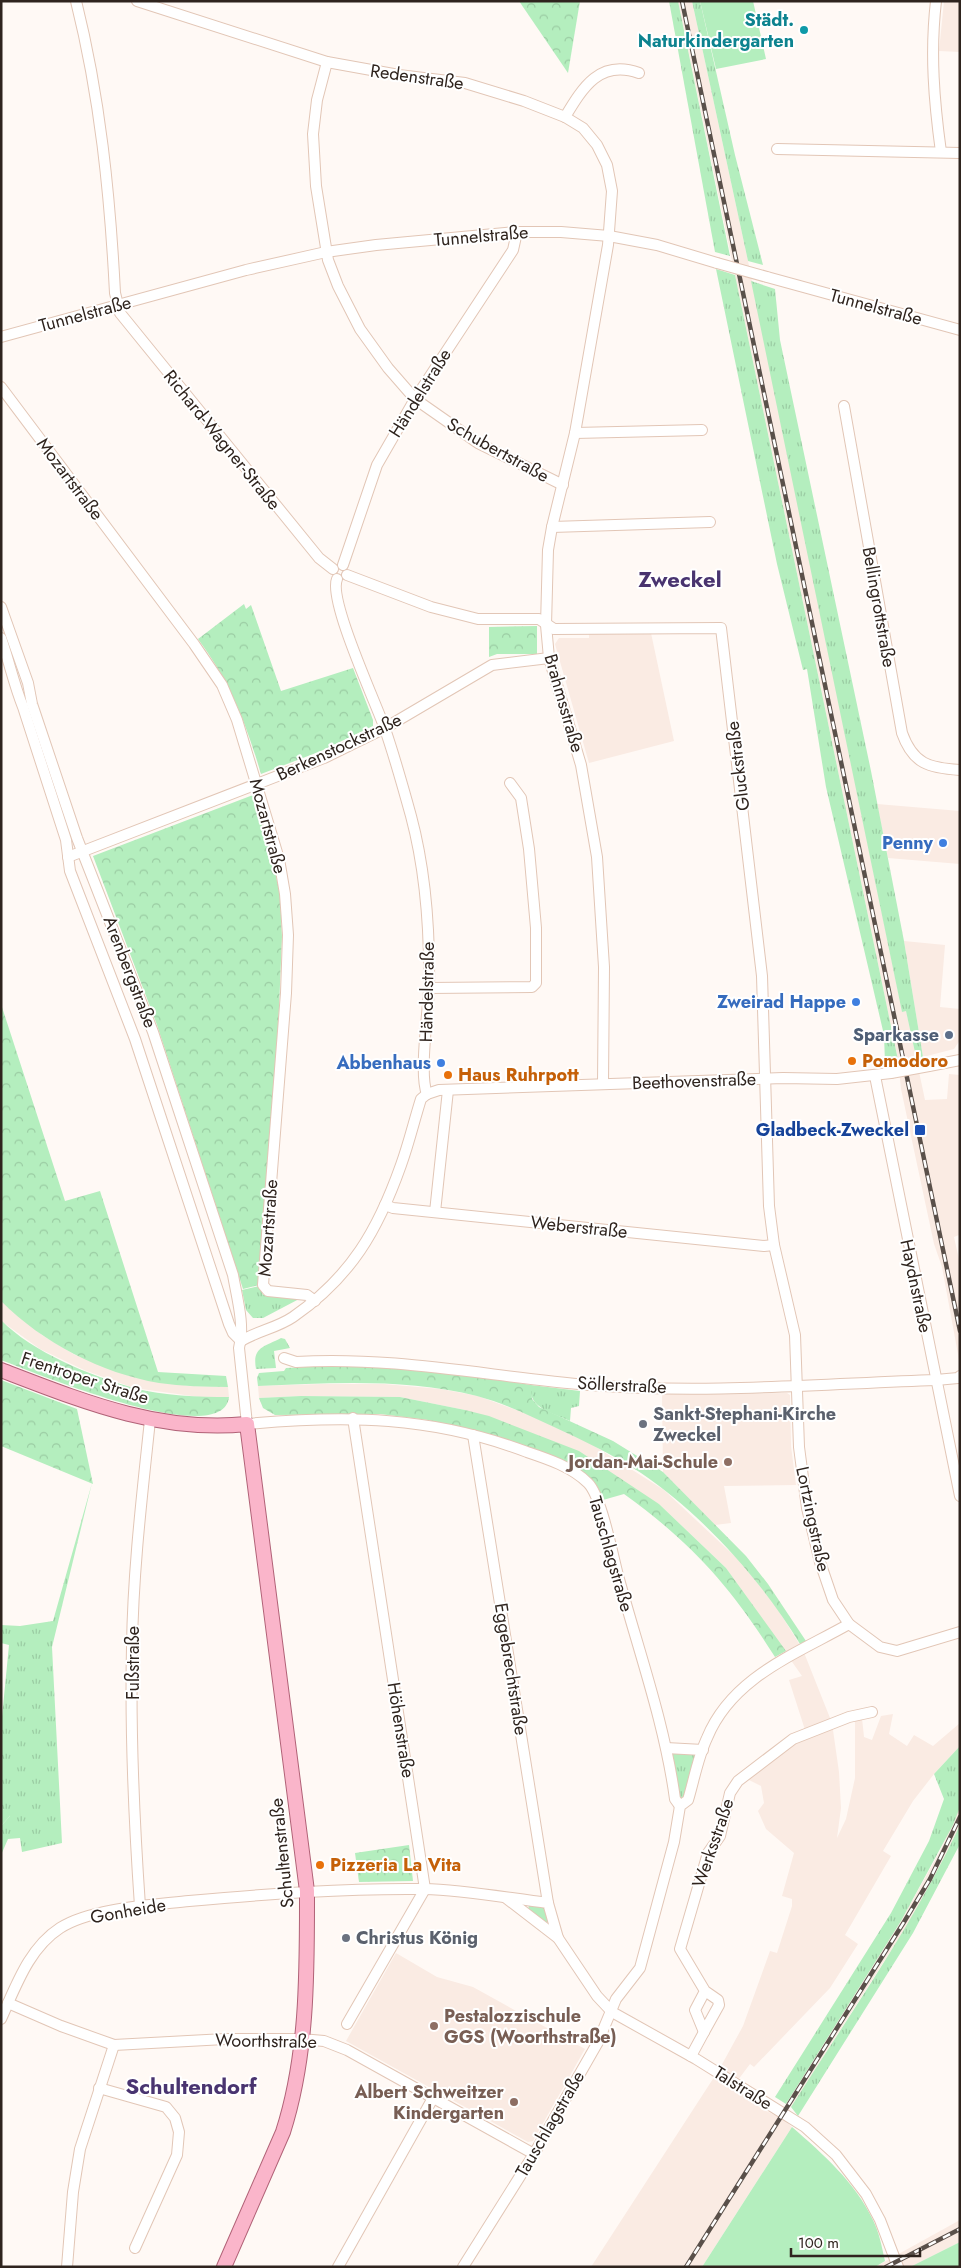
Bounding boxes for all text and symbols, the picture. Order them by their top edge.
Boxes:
place label: Städt. Naturkindergarten [638,7,794,54]
marker: Städt. Naturkindergarten [798,24,810,36]
street label: Redenstraße [369,58,465,96]
street label: Tunnelstraße [433,219,529,253]
street label: Tunnelstraße [827,282,925,332]
street label: Tunnelstraße [36,289,134,339]
street label: Händelstraße [382,343,458,443]
street label: Richard-Wagner-Straße [157,364,287,516]
street label: Schubertstraße [442,411,554,489]
street label: Mozartstraße [30,432,110,526]
street label: Bellingrottstraße [856,545,902,669]
district label: Zweckel [638,563,722,595]
street label: Brahmsstraße [538,651,590,755]
street label: Berkenstockstraße [272,707,406,787]
street label: Gluckstraße [720,720,756,812]
street label: Mozartstraße [243,776,293,876]
place label: Penny [882,830,934,856]
marker: Penny [937,837,949,849]
street label: Arenbergstraße [97,912,163,1032]
street label: Händelstraße [413,941,441,1043]
place label: Zweirad Happe [717,989,846,1015]
marker: Zweirad Happe [850,996,862,1008]
place label: Sparkasse [853,1022,939,1048]
marker: Sparkasse [943,1029,955,1041]
place label: Pomodoro [862,1048,949,1074]
place label: Abbenhaus [335,1050,431,1076]
marker: Pomodoro [846,1055,858,1067]
marker: Abbenhaus [435,1057,447,1069]
place label: Haus Ruhrpott [458,1062,579,1088]
street label: Beethovenstraße [632,1066,756,1096]
marker: Haus Ruhrpott [442,1069,454,1081]
place label: Gladbeck-Zweckel [756,1117,909,1143]
marker: Gladbeck-Zweckel [913,1123,927,1137]
street label: Mozartstraße [252,1179,284,1277]
street label: Weberstraße [529,1209,629,1245]
street label: Haydnstraße [893,1237,939,1335]
street label: Frentroper Straße [18,1345,152,1411]
street label: Söllerstraße [577,1370,667,1400]
place label: Sankt-Stephani-Kirche Zweckel [653,1401,836,1448]
marker: Sankt-Stephani-Kirche Zweckel [637,1418,649,1430]
place label: Jordan-Mai-Schule [565,1449,718,1475]
marker: Jordan-Mai-Schule [722,1456,734,1468]
street label: Lortzingstraße [789,1464,837,1574]
street label: Tauschlagstraße [582,1493,640,1615]
street label: Eggebrechtstraße [488,1601,534,1737]
street label: Fußstraße [120,1626,146,1700]
street label: Höhenstraße [381,1680,421,1780]
street label: Werksstraße [686,1795,740,1891]
street label: Schultenstraße [263,1797,301,1909]
place label: Pizzeria La Vita [330,1852,461,1878]
marker: Pizzeria La Vita [314,1859,326,1871]
street label: Gonheide [88,1892,168,1930]
place label: Christus König [356,1925,478,1951]
marker: Christus König [340,1932,352,1944]
place label: Pestalozzischule GGS (Woorthstraße) [444,2003,617,2050]
marker: Pestalozzischule GGS (Woorthstraße) [428,2020,440,2032]
street label: Woorthstraße [215,2027,317,2055]
street label: Talstraße [708,2060,778,2116]
street label: Tauschlagstraße [509,2066,591,2182]
district label: Schultendorf [125,2070,258,2102]
place label: Albert Schweitzer Kindergarten [353,2079,505,2126]
marker: Albert Schweitzer Kindergarten [508,2096,520,2108]
scale bar [791,2226,920,2258]
text: 100 m [798,2232,839,2254]

